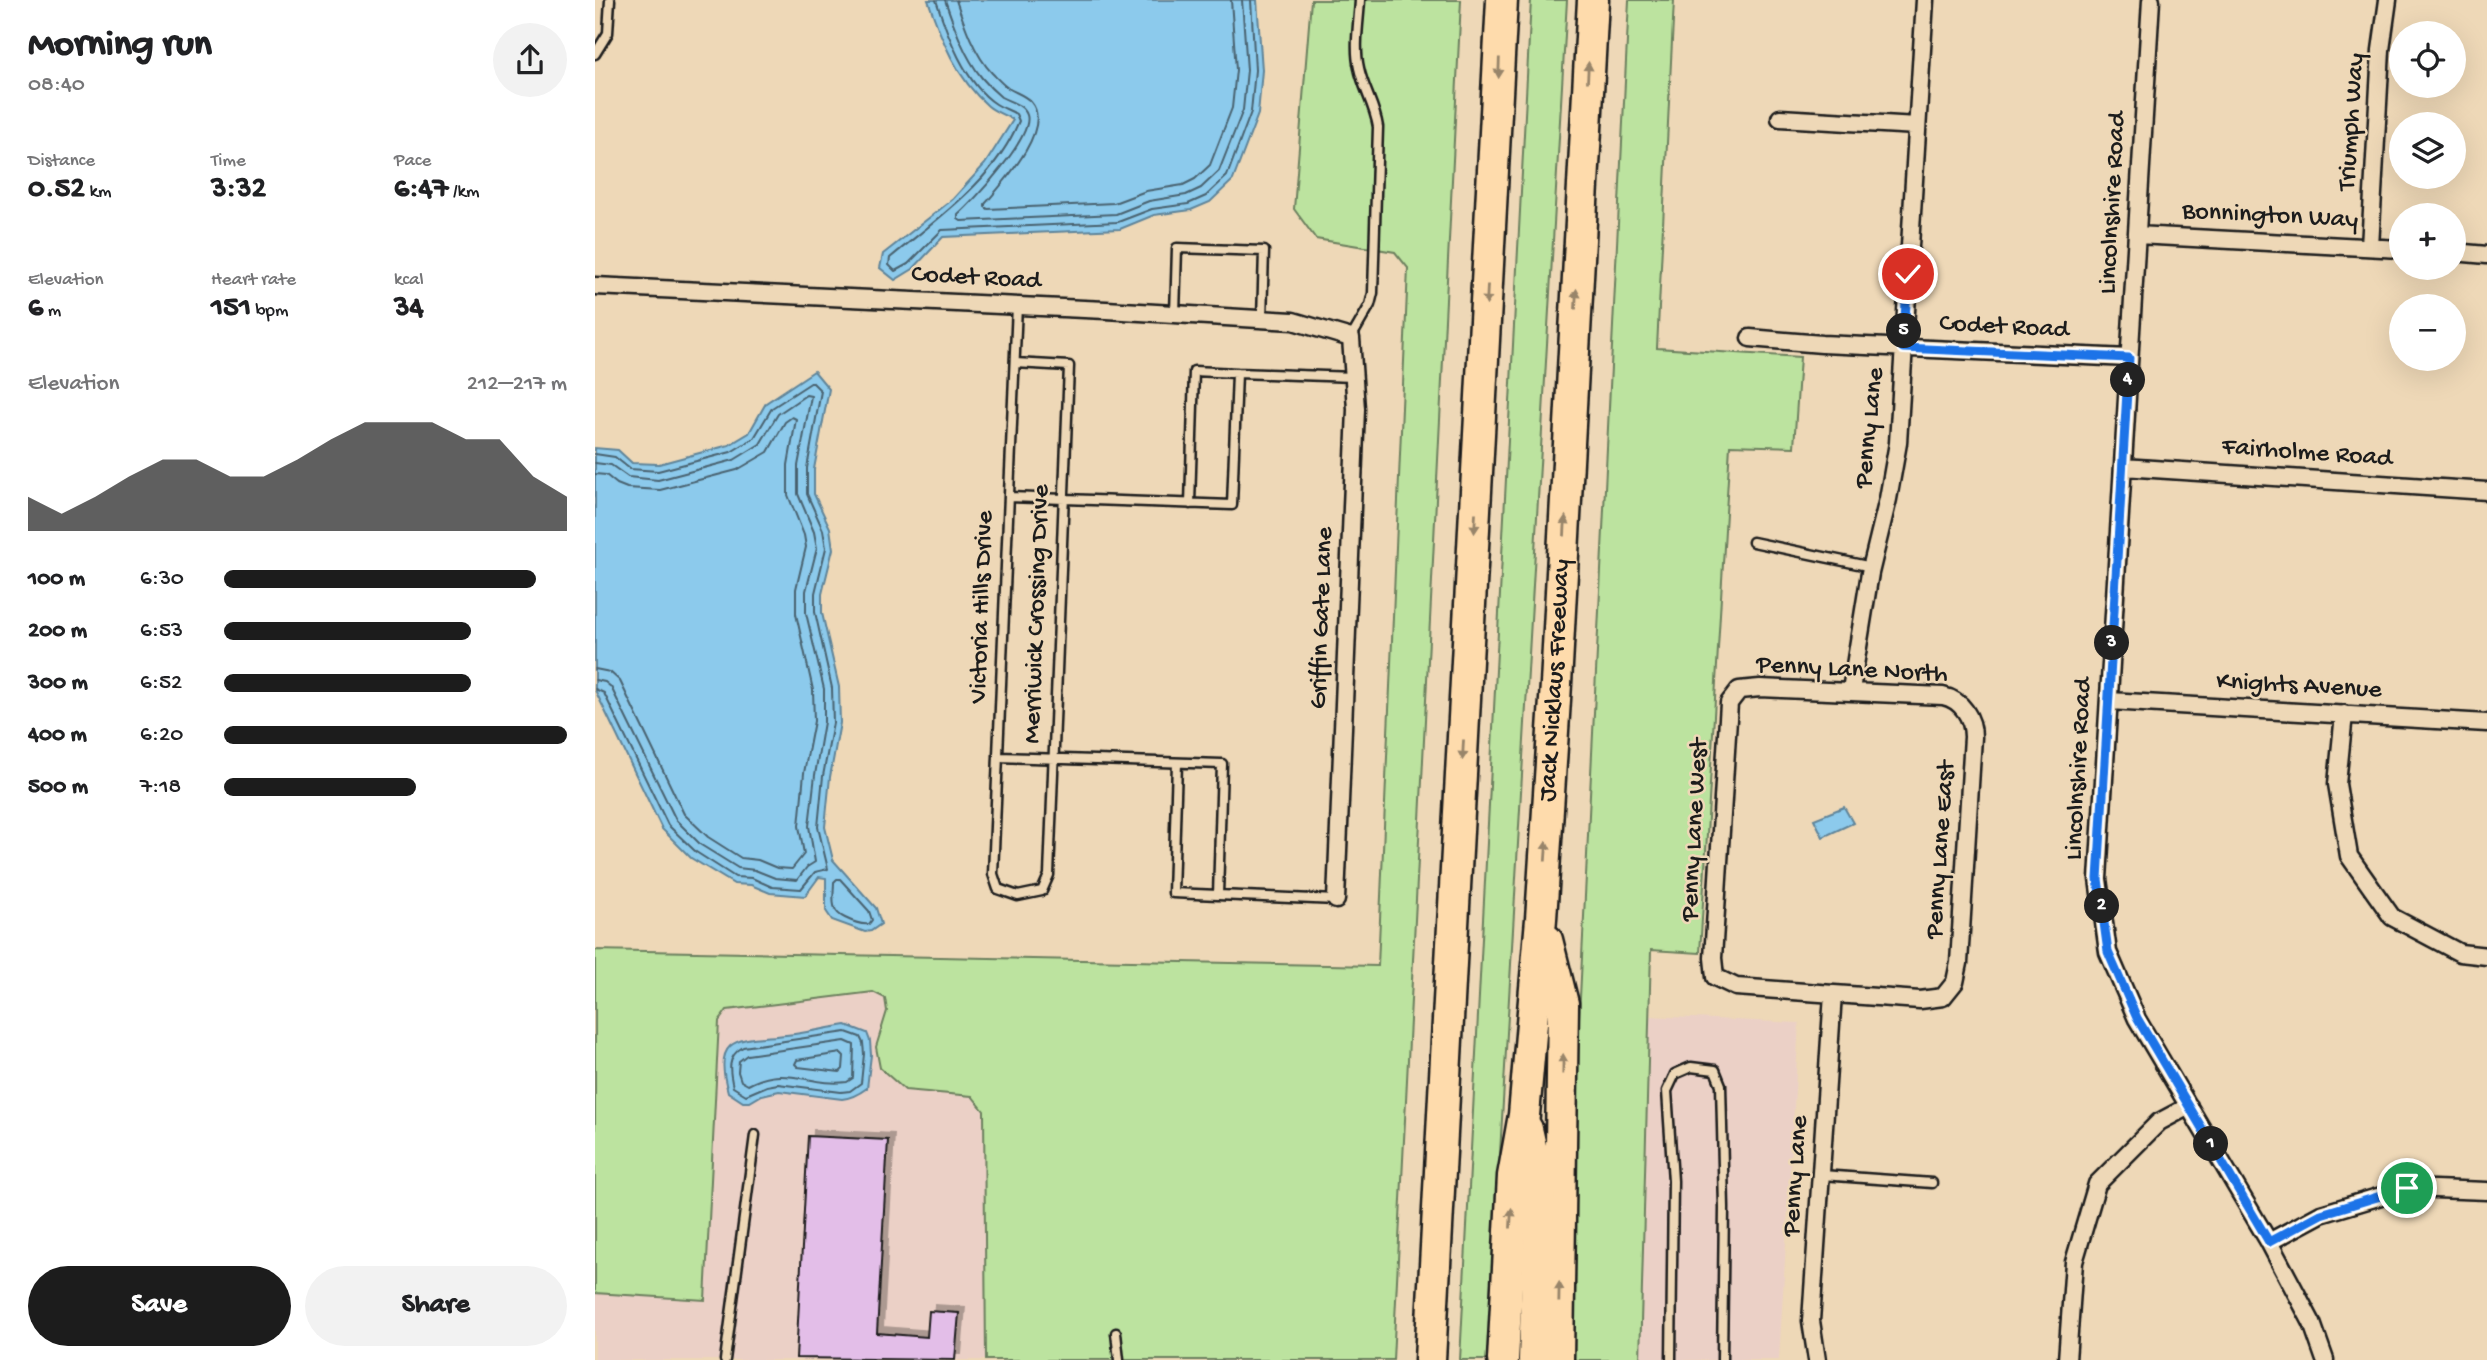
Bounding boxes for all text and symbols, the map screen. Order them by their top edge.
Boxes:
map controls [2389,21,2466,371]
button: locate [2389,21,2466,98]
button: share [493,23,567,97]
text: Morning run [28,24,212,68]
street label: Triumph Way [2333,52,2373,194]
one-way arrow [1493,57,1504,79]
one-way arrow [1583,61,1594,83]
text: 08:40 [28,72,85,99]
street label: Lincolnshire Road [2094,109,2134,295]
button: layers [2389,112,2466,189]
text: Distance [28,150,95,173]
text: Time [211,150,246,173]
text: Pace [394,150,431,173]
text: 0.52 [28,173,85,208]
text: 3:32 [211,173,266,208]
text: 6:47 [394,173,448,208]
text: km [85,181,111,204]
text: /km [448,181,479,204]
street label: Bonnington Way [2180,197,2359,237]
button: + [2389,203,2466,280]
pin [1878,244,1938,304]
icon: check [1889,255,1927,293]
street label: Codet Road [910,260,1043,298]
text: Elevation [28,269,104,292]
text: Heart rate [211,269,296,292]
text: kcal [394,269,424,292]
one-way arrow [1482,285,1493,307]
one-way arrow [1571,288,1582,310]
text: 6 [28,292,43,327]
text: 151 [211,292,251,327]
text: 34 [394,292,424,327]
button: − [2389,294,2466,371]
text: m [43,300,61,323]
text: bpm [251,300,288,323]
street label: Codet Road [1938,309,2071,347]
pin: 5 [1887,314,1921,348]
text: 5 [1899,319,1909,342]
pin: 4 [2111,362,2145,398]
street label: Penny Lane [1849,366,1893,491]
text: 4 [2123,368,2132,391]
text: Elevation [28,371,119,398]
text: 212–217 m [467,371,567,398]
street label: Fairholme Road [2220,433,2395,476]
street label: Merriwick Crossing Drive [1018,483,1058,744]
street label: Victoria Hills Drive [964,510,1002,705]
one-way arrow [1470,512,1481,534]
one-way arrow [1559,515,1570,537]
street label: Griffin Gate Lane [1304,526,1342,710]
street label: Jack Nicklaus Freeway [1533,558,1578,803]
text: 100 m [28,566,85,593]
text: 6:30 [140,566,184,593]
text: 200 m [28,618,87,645]
text: 6:53 [140,618,183,645]
pin: 3 [2095,626,2129,660]
text: 3 [2107,631,2116,654]
street label: Penny Lane North [1755,650,1948,691]
street label: Knights Avenue [2215,667,2383,707]
text: 300 m [28,670,88,697]
text: 6:52 [140,670,182,697]
street label: Lincolnshire Road [2060,675,2100,861]
text: 400 m [28,722,87,749]
text: 6:20 [140,722,183,749]
street label: Penny Lane West [1676,735,1716,923]
one-way arrow [1457,739,1468,761]
street label: Penny Lane East [1920,758,1964,941]
text: 500 m [28,774,88,801]
text: 7:18 [140,774,181,801]
one-way arrow [1540,840,1551,862]
pin: 2 [2085,888,2119,923]
text: 2 [2097,894,2106,917]
one-way arrow [1557,1053,1569,1075]
street label: Penny Lane [1777,1114,1817,1239]
pin: 1 [2193,1126,2229,1162]
text: 1 [2207,1132,2214,1155]
pin [2377,1158,2437,1218]
icon: arrive [2388,1169,2426,1207]
one-way arrow [1505,1207,1516,1229]
button: Save [28,1266,291,1346]
button: Share [305,1266,567,1346]
one-way arrow [1554,1281,1565,1303]

